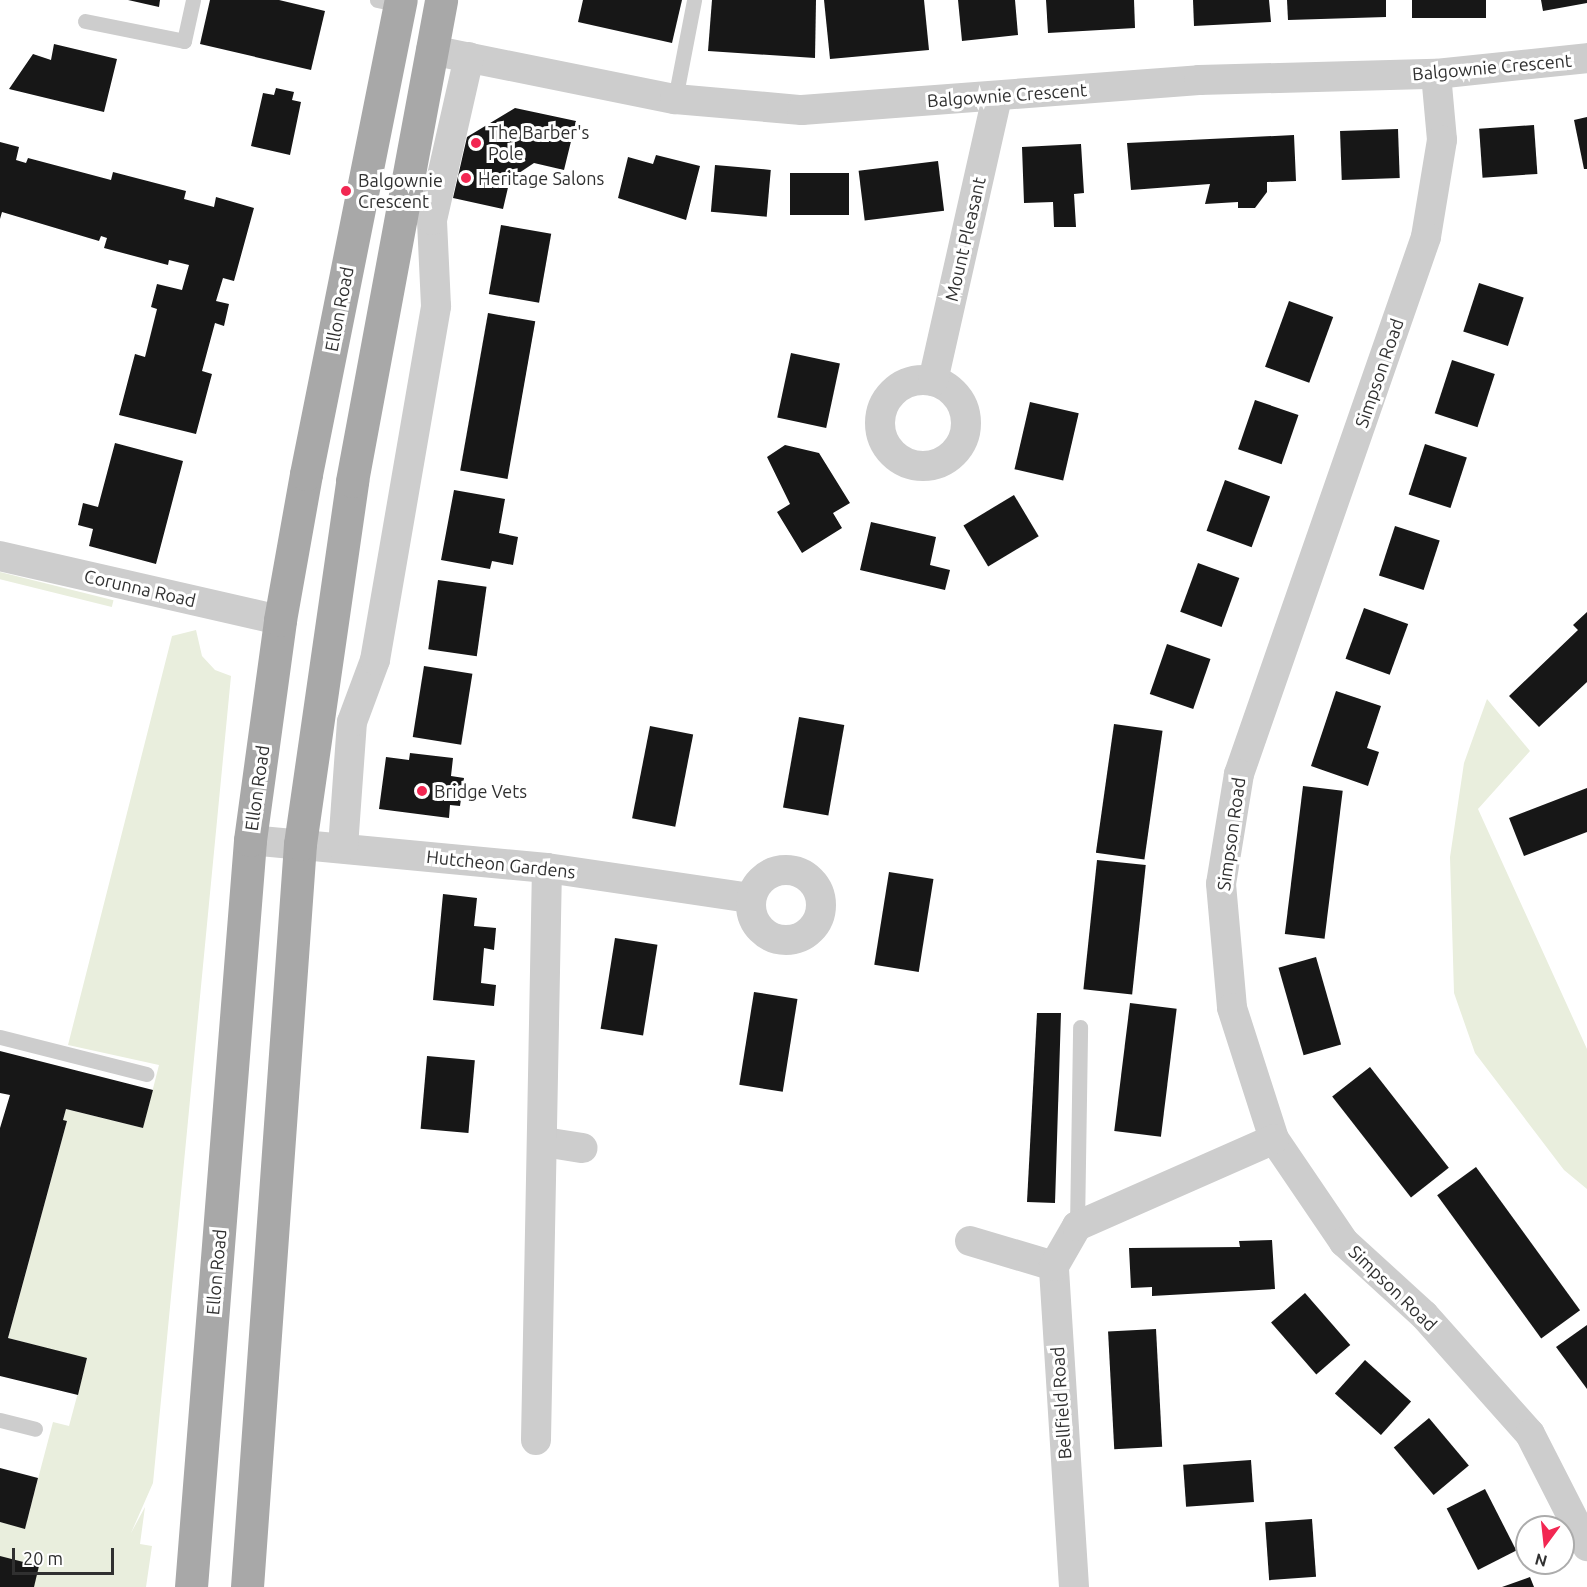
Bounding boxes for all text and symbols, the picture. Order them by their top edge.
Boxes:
street label: Balgownie Crescent [1411,49,1573,85]
street label: Balgownie Crescent [926,79,1088,111]
place label: The Barber's Pole [488,122,589,164]
marker: The Barber's Pole [469,136,483,150]
place label: Heritage Salons [478,167,604,189]
place label: Balgownie Crescent [358,170,443,213]
marker: Heritage Salons [459,171,473,185]
street label: Mount Pleasant [940,175,990,303]
marker: Balgownie Crescent [339,184,353,198]
street label: Ellon Road [320,265,358,353]
street label: Simpson Road [1350,316,1408,430]
street label: Corunna Road [82,565,198,611]
street label: Ellon Road [240,744,274,832]
street label: Simpson Road [1212,776,1250,892]
place label: Bridge Vets [434,780,527,802]
marker: Bridge Vets [415,784,429,798]
street label: Hutcheon Gardens [425,845,577,883]
street label: Ellon Road [201,1228,231,1316]
street label: Simpson Road [1344,1241,1442,1335]
street label: Bellfield Road [1046,1346,1076,1460]
north arrow [1515,1515,1575,1575]
scale bar [15,1536,117,1574]
text: 20 m [23,1548,63,1568]
text: N [1533,1550,1549,1571]

